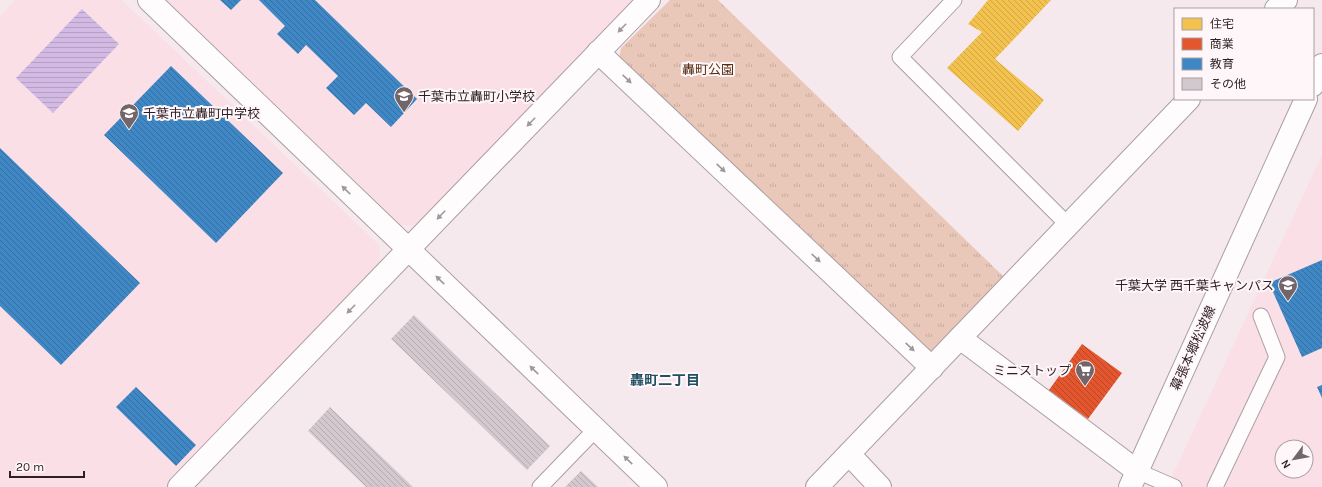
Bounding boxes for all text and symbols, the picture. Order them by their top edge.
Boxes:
legend [1174,8,1314,100]
text: 住宅 [1210,17,1234,31]
one-way arrow [617,23,627,33]
text: 商業 [1210,37,1234,51]
text: 教育 [1210,57,1234,71]
park label: 轟町公園 [682,62,734,77]
one-way arrow [622,74,632,84]
text: その他 [1210,77,1246,91]
school or university icon: 千葉市立轟町小学校 [393,85,415,113]
place label: 千葉市立轟町小学校 [418,89,535,104]
school or university icon: 千葉市立轟町中学校 [118,102,140,130]
place label: 千葉市立轟町中学校 [143,106,260,121]
one-way arrow [527,117,536,127]
one-way arrow [716,164,726,173]
one-way arrow [341,185,351,195]
one-way arrow [436,210,446,220]
one-way arrow [811,253,821,263]
school or university icon: 千葉大学 西千葉キャンパス [1277,274,1299,302]
one-way arrow [435,275,445,285]
place label: 千葉大学 西千葉キャンパス [1115,278,1274,293]
street label: 幕張本郷松波線 [1168,303,1218,393]
one-way arrow [346,304,356,314]
one-way arrow [905,342,915,352]
supermarket icon: ミニストップ [1074,359,1096,387]
place label: ミニストップ [993,363,1071,378]
one-way arrow [529,365,539,375]
district label: 轟町二丁目 [630,372,700,389]
north arrow [1274,439,1314,479]
scale bar [10,453,84,479]
one-way arrow [623,455,633,465]
text: N [1278,457,1294,471]
text: 20 m [16,460,44,474]

